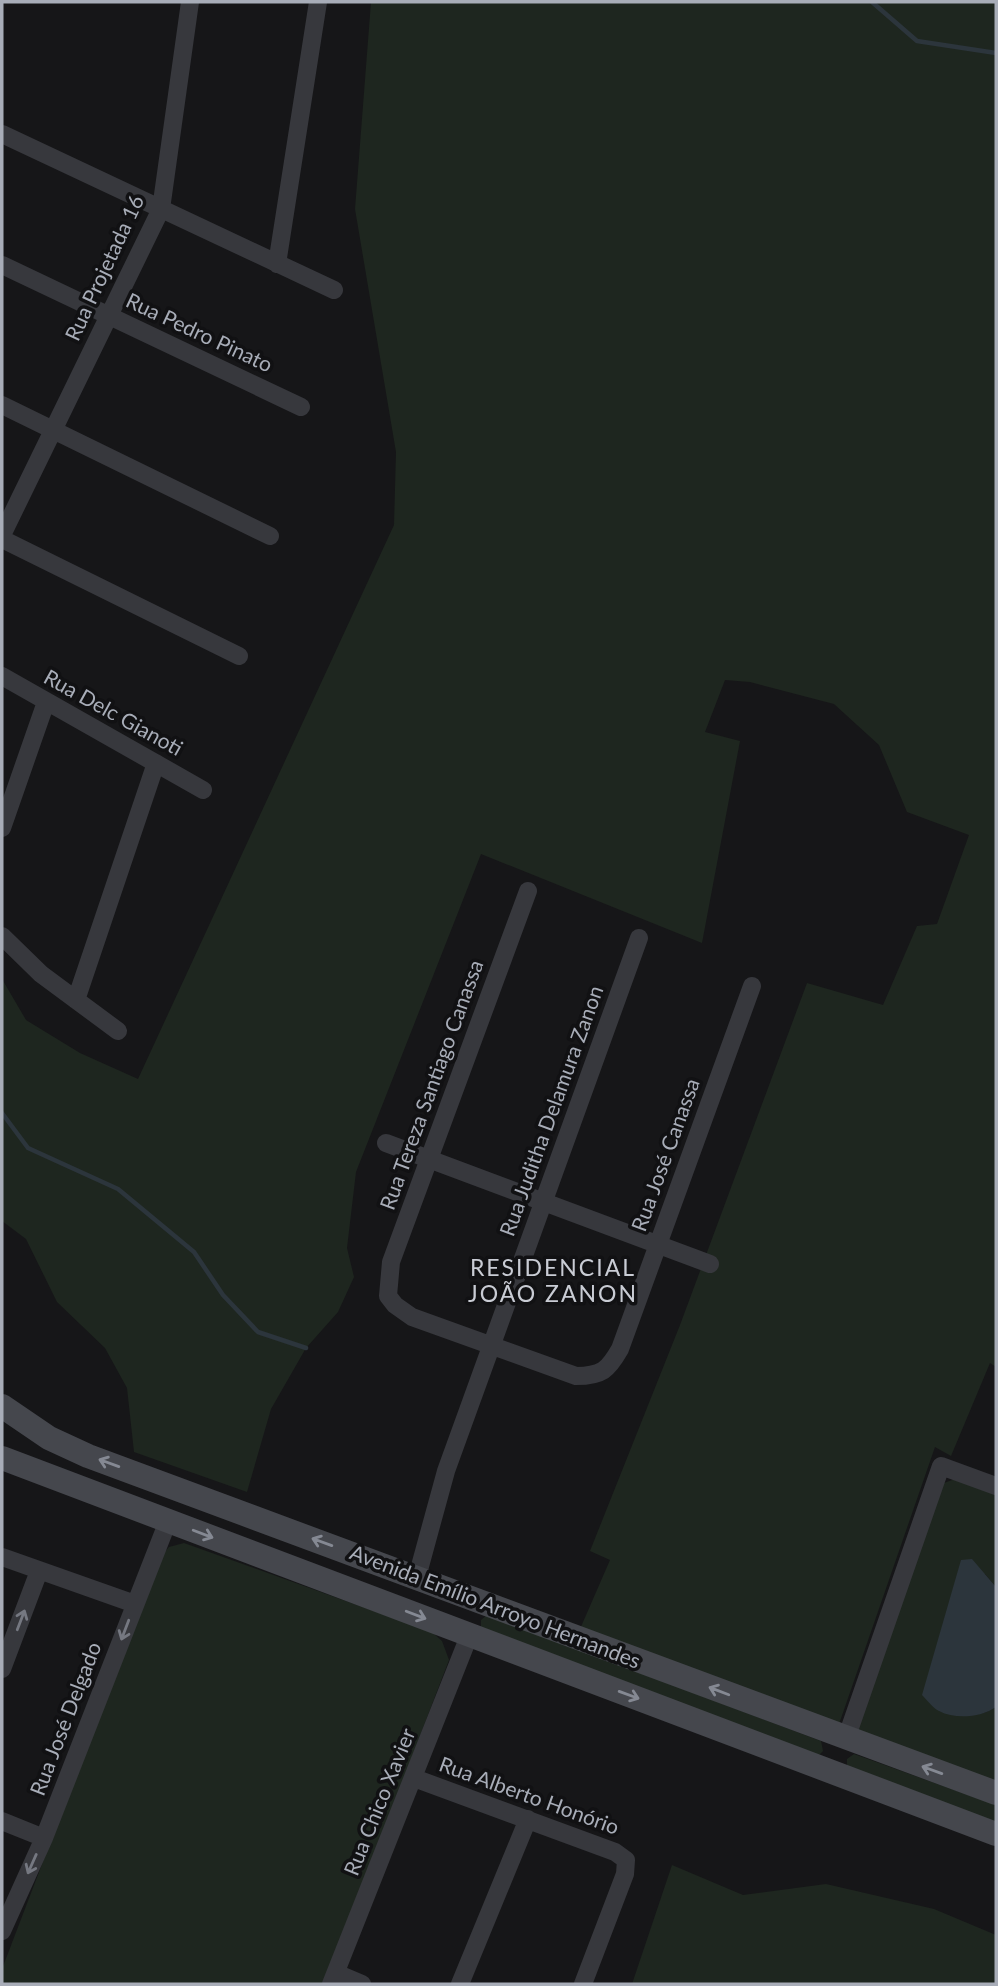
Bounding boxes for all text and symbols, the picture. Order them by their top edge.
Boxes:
street label: Rua Projetada 16 [59,191,148,344]
street label: Rua Pedro Pinato [122,287,277,377]
street label: Rua Delc Gianoti [40,663,187,760]
street label: Rua Tereza Santiago Canassa [374,956,487,1213]
street label: Rua Juditha Delamura Zanon [494,982,608,1239]
street label: Rua José Canassa [625,1075,704,1234]
district label: RESIDENCIAL JOÃO ZANON [468,1253,638,1307]
one-way arrow [98,1456,120,1469]
one-way arrow [191,1529,213,1542]
one-way arrow [312,1535,334,1547]
street label: Avenida Emílio Arroyo Hernandes [347,1539,644,1673]
one-way arrow [15,1610,28,1632]
one-way arrow [404,1610,426,1623]
one-way arrow [118,1619,130,1641]
street label: Rua José Delgado [24,1638,105,1799]
one-way arrow [708,1683,730,1696]
one-way arrow [617,1690,639,1702]
street label: Rua Chico Xavier [338,1724,420,1879]
street label: Rua Alberto Honório [436,1750,623,1839]
one-way arrow [922,1763,944,1775]
one-way arrow [25,1853,38,1875]

